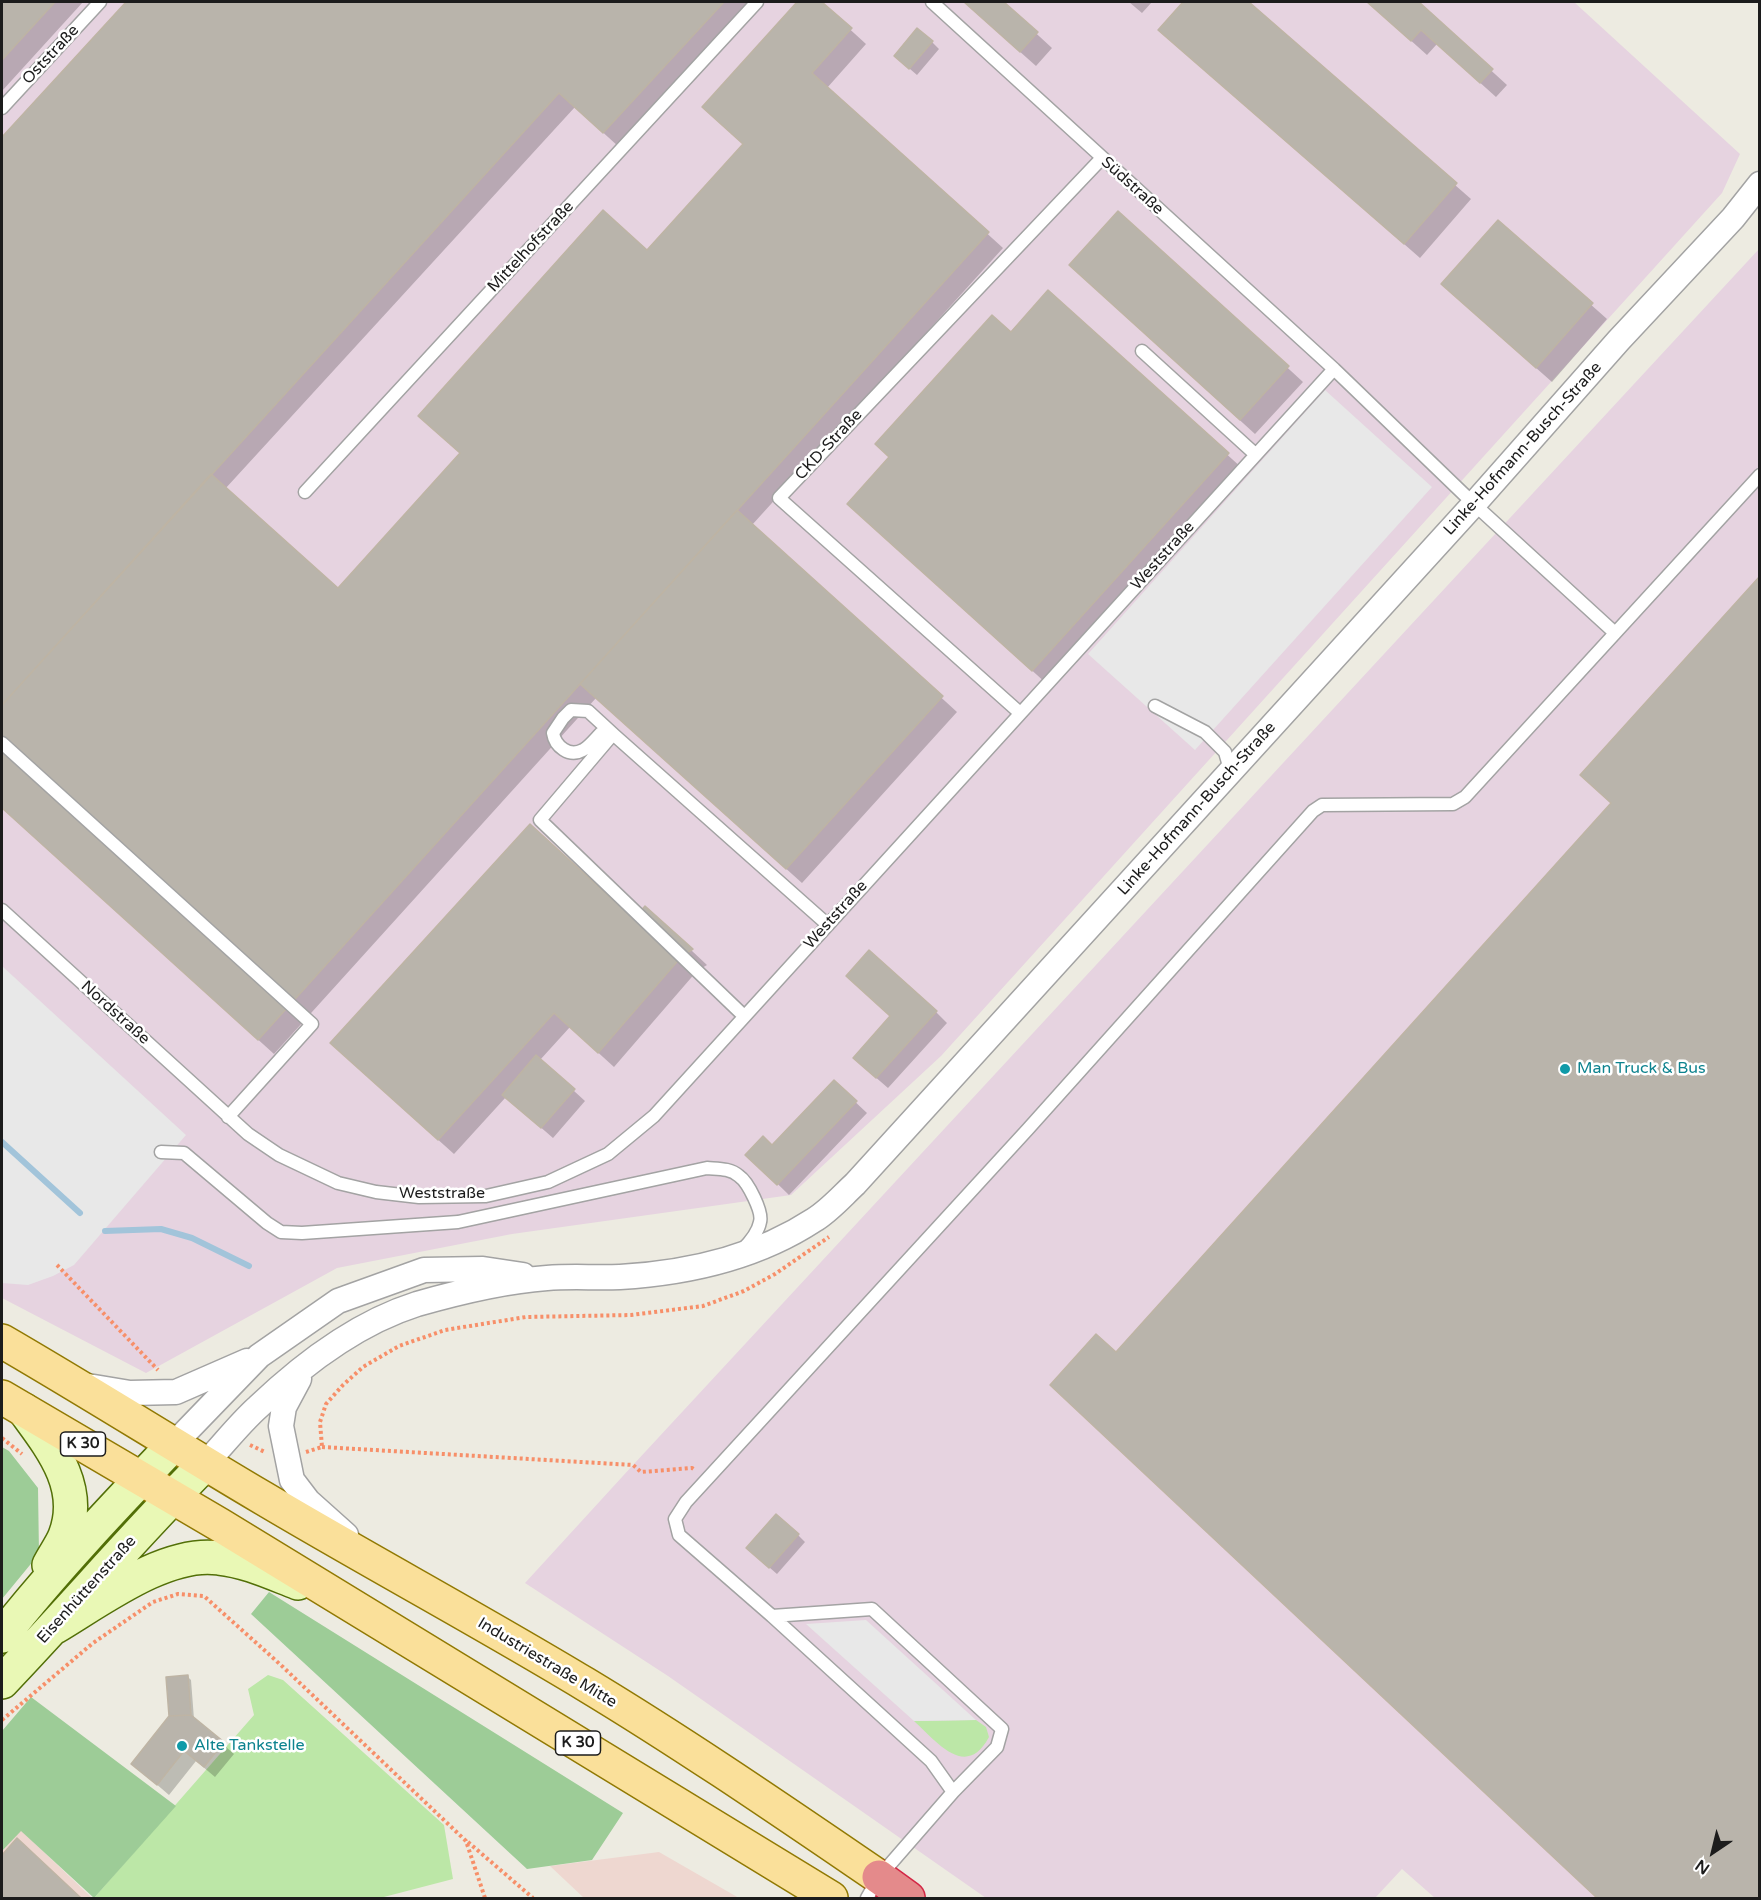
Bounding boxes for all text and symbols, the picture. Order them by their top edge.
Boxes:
street label: Oststraße [19,21,83,89]
street label: Südstraße [1097,153,1167,219]
street label: Mittelhofstraße [484,197,578,297]
street label: Linke-Hofmann-Busch-Straße [1440,358,1606,540]
street label: CKD-Straße [791,406,867,484]
street label: Weststraße [1127,518,1199,594]
street label: Linke-Hofmann-Busch-Straße [1114,718,1280,900]
street label: Weststraße [800,877,872,953]
street label: Nordstraße [77,977,153,1049]
place label: Man Truck & Bus [1577,1059,1706,1079]
marker: Man Truck & Bus [1558,1062,1572,1076]
street label: Weststraße [399,1184,485,1204]
road number: K 30 [60,1432,106,1456]
street label: Eisenhüttenstraße [33,1532,141,1648]
street label: Industriestraße Mitte [474,1614,620,1712]
road number: K 30 [556,1731,600,1755]
place label: Alte Tankstelle [194,1736,305,1756]
marker: Alte Tankstelle [175,1739,189,1753]
north arrow [1683,1822,1743,1882]
text: N [1692,1855,1714,1879]

